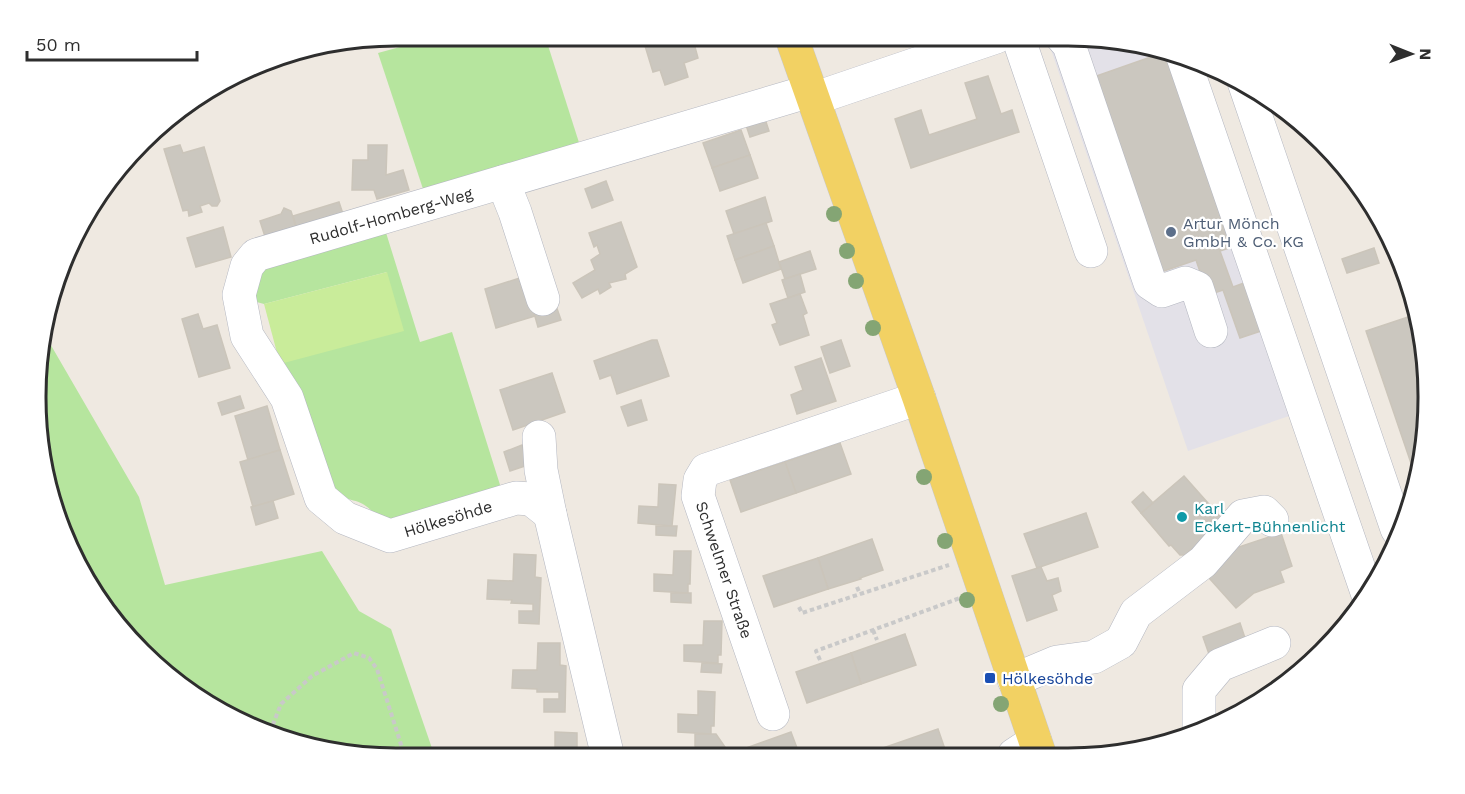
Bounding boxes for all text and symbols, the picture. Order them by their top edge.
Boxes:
scale bar [27,24,196,62]
north arrow [1381,24,1441,84]
text: 50 m [36,34,81,55]
text: N [1416,48,1435,60]
street label: Rudolf-Homberg-Weg [307,183,475,248]
place label: Artur Mönch GmbH & Co. KG [1183,214,1304,251]
marker: Artur Mönch GmbH & Co. KG [1164,225,1178,239]
street label: Hölkesöhde [402,497,494,541]
street label: Schwelmer Straße [692,499,756,641]
place label: Karl Eckert-Bühnenlicht [1194,499,1346,536]
marker: Karl Eckert-Bühnenlicht [1175,510,1189,524]
place label: Hölkesöhde [1002,669,1093,688]
marker: Hölkesöhde [983,671,997,685]

